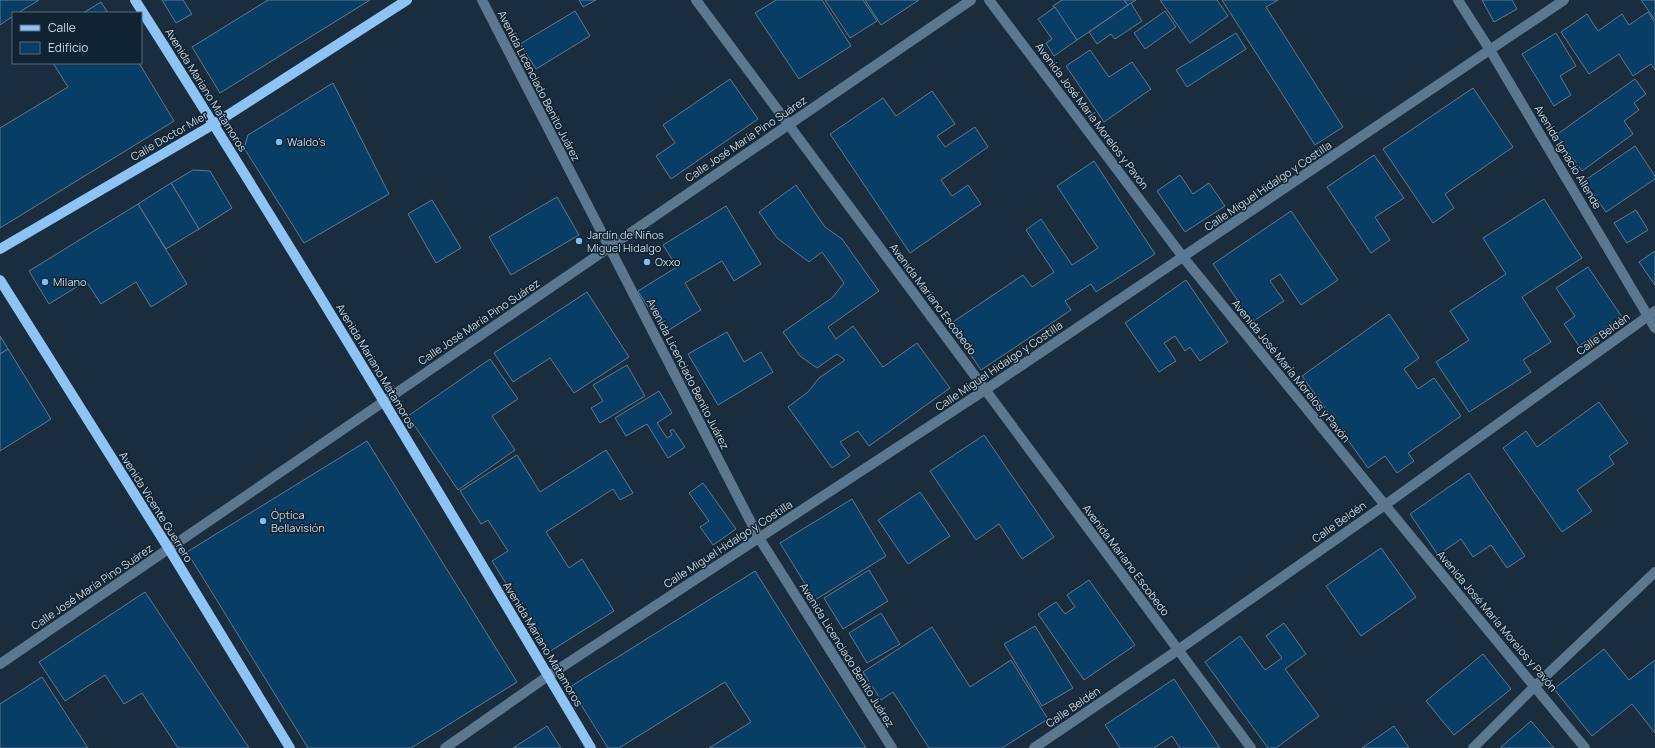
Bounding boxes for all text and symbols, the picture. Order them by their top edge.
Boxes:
street label: Avenida Licenciado Benito Juárez [495,8,584,164]
legend [12,12,142,64]
text: Calle [48,19,76,36]
street label: Avenida Mariano Matamoros [162,25,251,155]
text: Edificio [48,39,88,56]
street label: Avenida José María Morelos y Pavón [1032,39,1153,192]
street label: Calle José María Pino Suárez [682,92,810,185]
street label: Avenida Ignacio Allende [1531,102,1606,212]
street label: Calle Doctor Mier [127,107,210,164]
place label: Waldo's [287,134,326,149]
marker: Waldo's [274,137,284,147]
street label: Calle Miguel Hidalgo y Costilla [1201,137,1334,234]
place label: Jardín de Niños Miguel Hidalgo [587,227,664,255]
marker: Jardín de Niños Miguel Hidalgo [574,236,584,246]
street label: Avenida Mariano Escobedo [887,240,981,358]
place label: Oxxo [655,254,681,269]
marker: Oxxo [642,257,652,267]
place label: Milano [53,274,87,289]
street label: Calle José María Pino Suárez [415,275,543,368]
marker: Milano [40,277,50,287]
street label: Avenida Licenciado Benito Juárez [644,296,733,452]
street label: Avenida José María Morelos y Pavón [1229,296,1354,445]
street label: Avenida Mariano Matamoros [333,301,420,431]
street label: Calle Beldén [1573,309,1633,358]
street label: Calle Miguel Hidalgo y Costilla [932,317,1065,414]
street label: Avenida Vicente Guerrero [116,449,197,565]
street label: Calle Miguel Hidalgo y Costilla [660,496,795,591]
street label: Calle Beldén [1309,497,1369,546]
street label: Avenida Mariano Escobedo [1080,501,1174,619]
place label: Óptica Bellavisión [271,507,325,535]
marker: Óptica Bellavisión [258,516,268,526]
street label: Calle José María Pino Suárez [28,540,156,633]
street label: Avenida José María Morelos y Pavón [1434,547,1561,694]
street label: Avenida Mariano Matamoros [500,579,587,709]
street label: Avenida Licenciado Benito Juárez [797,580,898,730]
street label: Calle Beldén [1042,683,1103,730]

